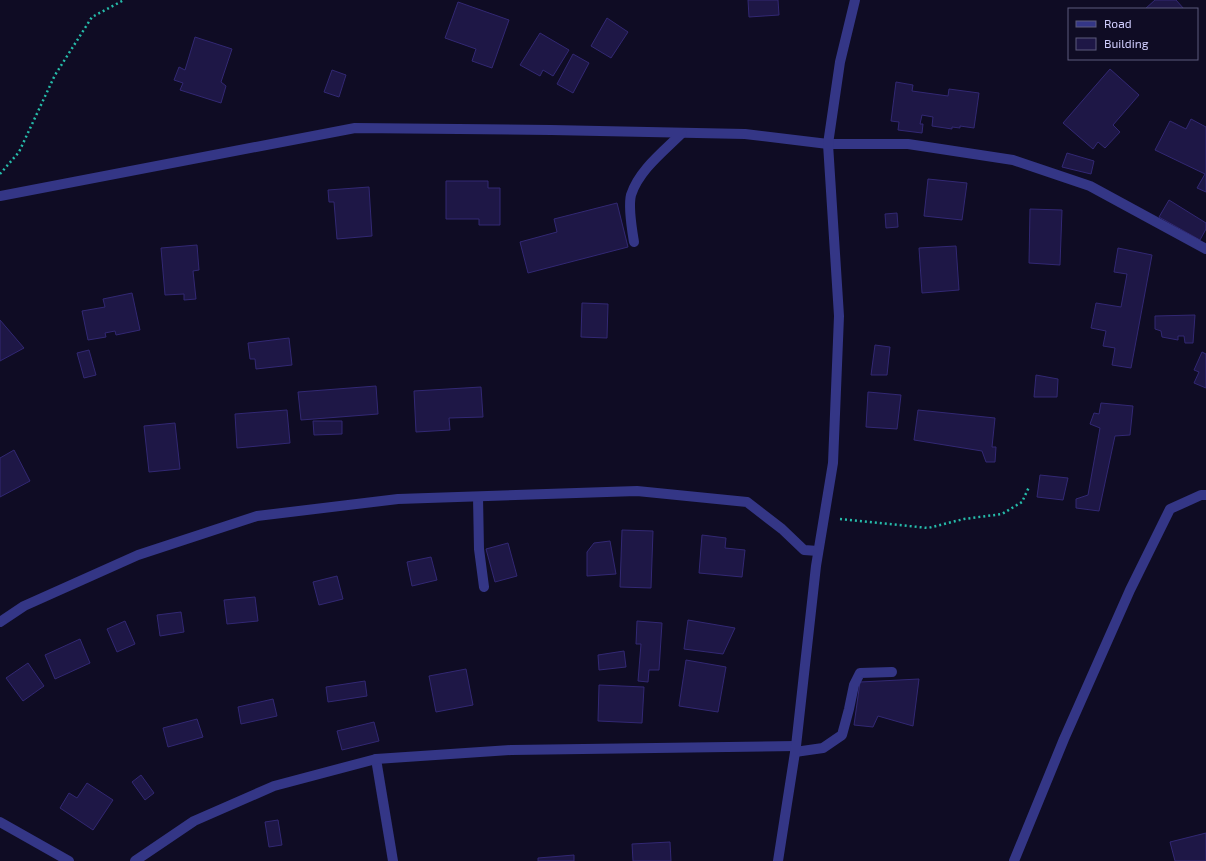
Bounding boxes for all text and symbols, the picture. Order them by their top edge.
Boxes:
legend [1068,8,1198,60]
text: Road [1104,16,1132,30]
text: Building [1104,36,1149,50]

